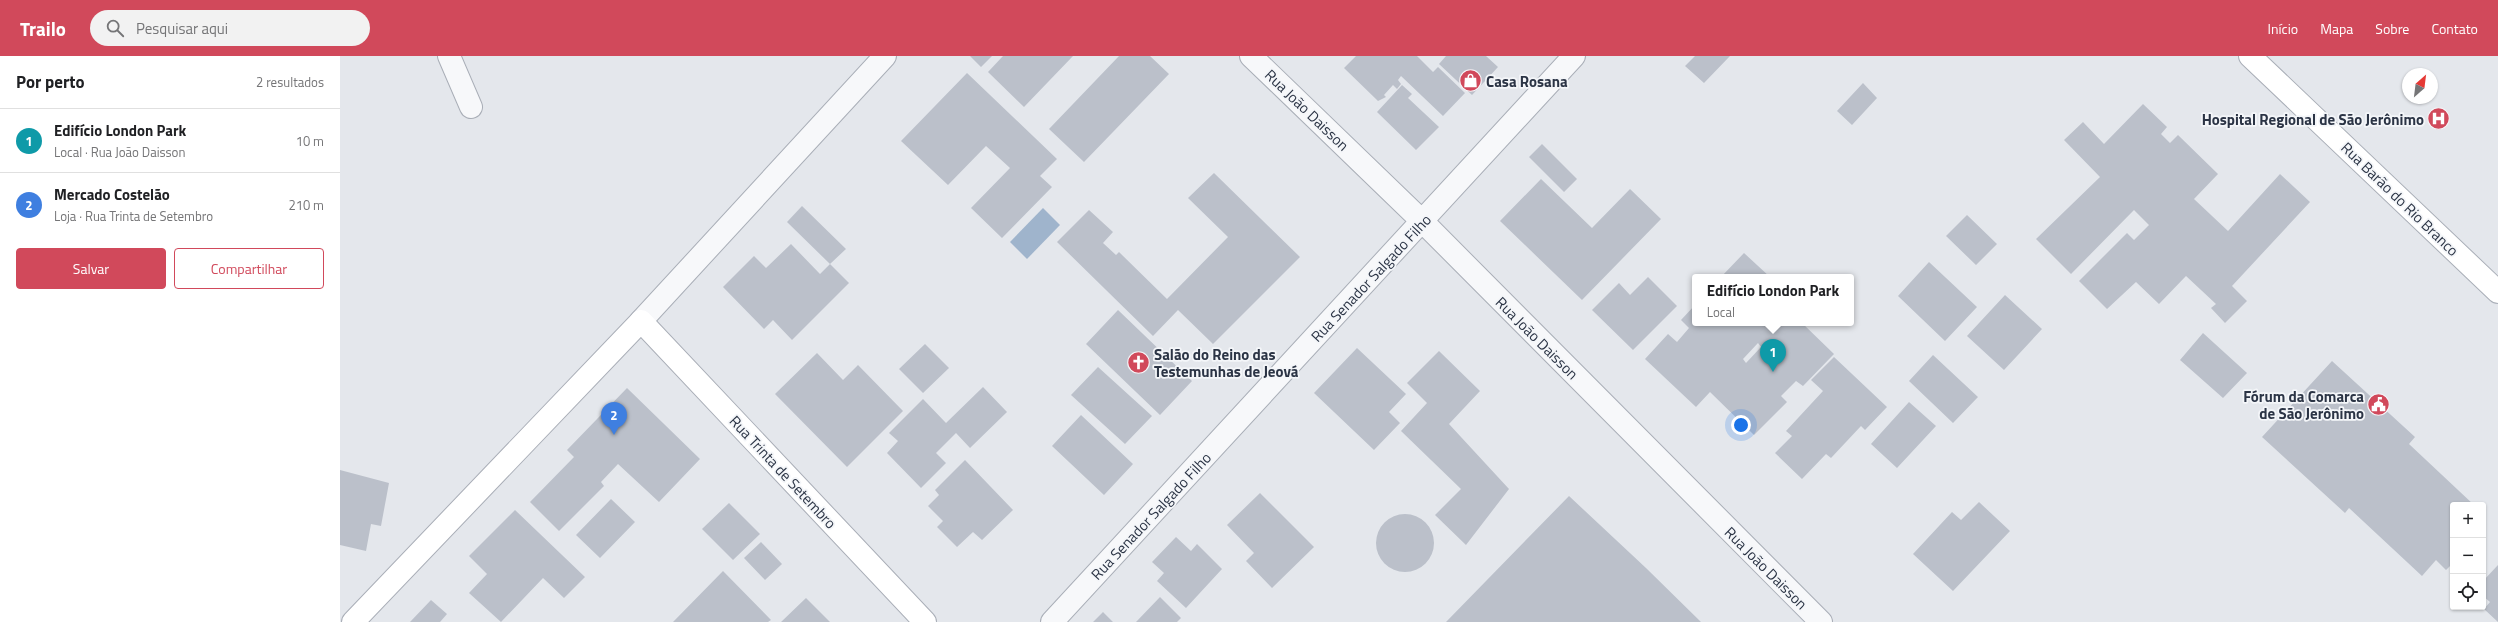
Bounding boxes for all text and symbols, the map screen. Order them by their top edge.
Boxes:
search box [90,10,370,46]
text: Trailo [20,14,66,43]
icon: search [104,17,126,39]
text: Pesquisar aqui [136,17,228,40]
text: Início [2268,18,2298,39]
text: Mapa [2320,18,2353,39]
text: Sobre [2375,18,2409,39]
text: Contato [2431,18,2478,39]
street label: Rua João Daisson [1260,64,1354,156]
shop icon: Casa Rosana [1458,68,1484,94]
north arrow [2402,68,2438,104]
text: Por perto [16,69,85,95]
place label: Casa Rosana [1486,70,1568,93]
text: 2 resultados [256,72,324,92]
hospital icon: Hospital Regional de São Jerônimo [2426,106,2452,132]
place label: Hospital Regional de São Jerônimo [2202,108,2424,131]
text: Edifício London Park [54,119,186,142]
text: 1 [25,131,33,151]
text: 10 m [296,131,324,151]
street label: Rua Barão do Rio Branco [2336,137,2464,261]
text: Local · Rua João Daisson [54,142,185,162]
text: Mercado Costelão [54,183,170,206]
text: 2 [25,195,33,215]
text: 210 m [288,195,324,215]
text: Loja · Rua Trinta de Setembro [54,206,213,226]
street label: Rua Senador Salgado Filho [1305,209,1437,347]
button: Salvar [16,248,166,289]
button: Compartilhar [174,248,324,289]
popup [1692,274,1854,326]
text: Edifício London Park [1707,279,1839,302]
street label: Rua João Daisson [1490,291,1584,385]
text: Local [1707,302,1735,322]
pin: 1 [1760,339,1786,372]
place label: Salão do Reino das Testemunhas de Jeová [1154,343,1299,383]
church icon: Salão do Reino das Testemunhas de Jeová [1126,350,1152,376]
place label: Fórum da Comarca de São Jerônimo [2243,385,2364,425]
public building icon: Fórum da Comarca de São Jerônimo [2366,392,2392,418]
pin: 2 [601,402,627,435]
street label: Rua Trinta de Setembro [724,410,842,534]
your location [1731,415,1751,435]
street label: Rua Senador Salgado Filho [1085,447,1217,585]
map controls [2450,502,2486,610]
button: + [2450,502,2486,538]
street label: Rua João Daisson [1719,521,1813,615]
button: − [2450,538,2486,574]
button: locate [2450,574,2486,610]

